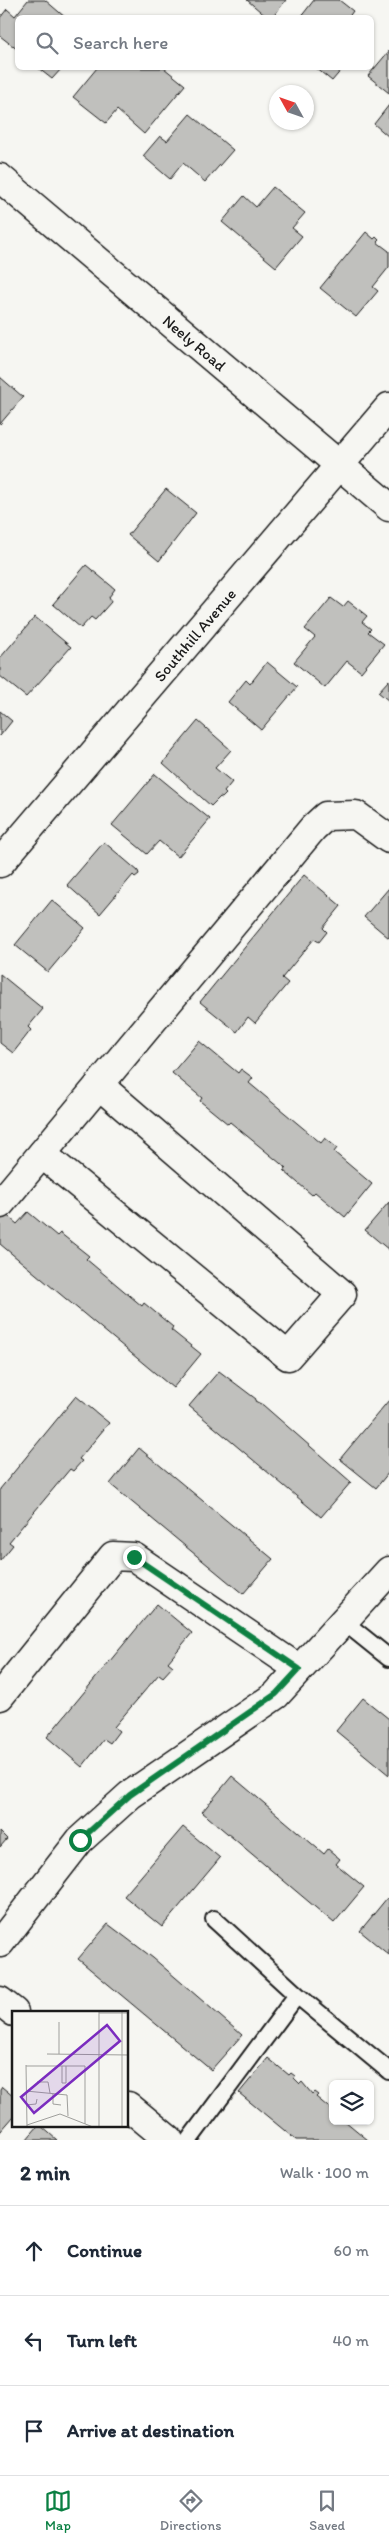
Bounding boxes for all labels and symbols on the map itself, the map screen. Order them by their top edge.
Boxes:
north arrow [269,85,314,130]
street label: Neely Road [159,311,230,375]
street label: Southhill Avenue [150,584,240,685]
route end [123,1546,146,1569]
route start [69,1829,92,1852]
inset map [12,2011,129,2128]

